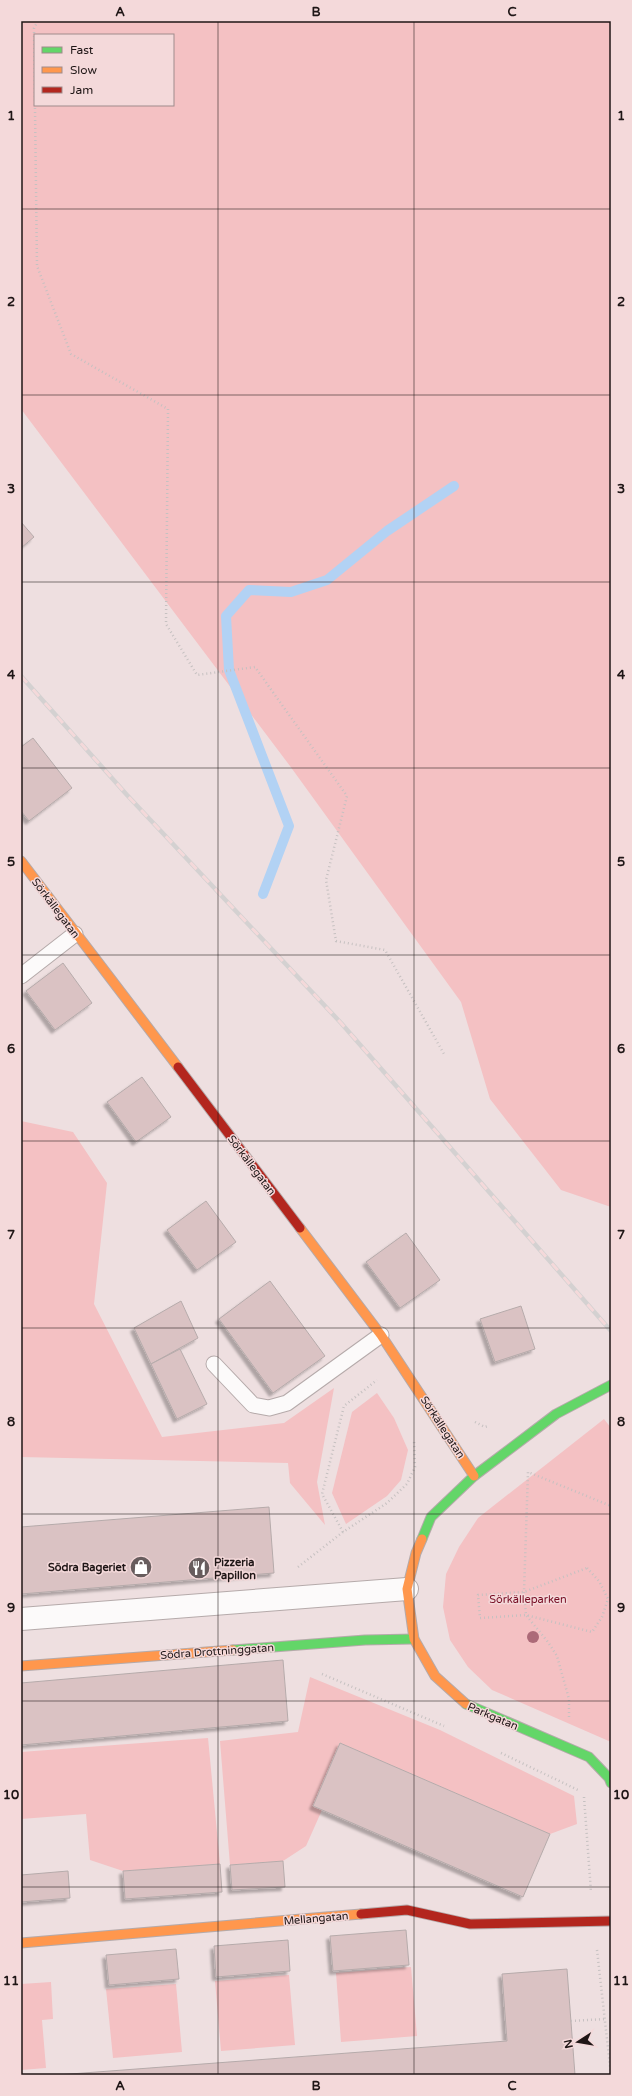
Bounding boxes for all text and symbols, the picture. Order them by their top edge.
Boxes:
text: A [115,4,125,20]
text: B [311,4,321,20]
text: C [507,4,517,20]
legend [34,34,174,106]
text: Fast [70,43,94,57]
text: Slow [70,63,97,77]
text: Jam [70,83,93,97]
text: 1 [7,108,15,124]
text: 1 [617,108,625,124]
text: 2 [7,294,15,310]
text: 2 [617,294,625,310]
text: 3 [7,481,15,497]
text: 3 [617,481,625,497]
text: 4 [7,667,16,683]
text: 4 [617,667,626,683]
text: 5 [7,854,15,870]
text: 5 [617,854,625,870]
street label: Sörkällegatan [29,876,82,941]
text: 6 [7,1041,15,1057]
text: 6 [617,1041,625,1057]
street label: Sörkällegatan [225,1133,278,1198]
text: 7 [7,1227,15,1243]
text: 7 [617,1227,625,1243]
street label: Sörkällegatan [418,1394,468,1461]
text: 8 [7,1414,15,1430]
text: 8 [617,1414,625,1430]
shop icon: Södra Bageriet [128,1554,154,1580]
restaurant icon: Pizzeria Papillon [186,1555,212,1581]
place label: Pizzeria Papillon [214,1556,256,1583]
place label: Södra Bageriet [48,1561,127,1575]
park label: Sörkälleparken [489,1593,567,1606]
text: 9 [7,1600,15,1616]
text: 9 [617,1600,625,1616]
street label: Södra Drottninggatan [160,1641,274,1662]
street label: Parkgatan [466,1700,520,1733]
text: 10 [3,1787,19,1803]
text: 10 [613,1787,629,1803]
street label: Mellangatan [283,1909,349,1928]
text: 11 [3,1973,19,1989]
text: 11 [613,1973,629,1989]
north arrow [558,2022,598,2062]
text: N [561,2038,576,2050]
text: A [115,2078,125,2094]
text: B [311,2078,321,2094]
text: C [507,2078,517,2094]

